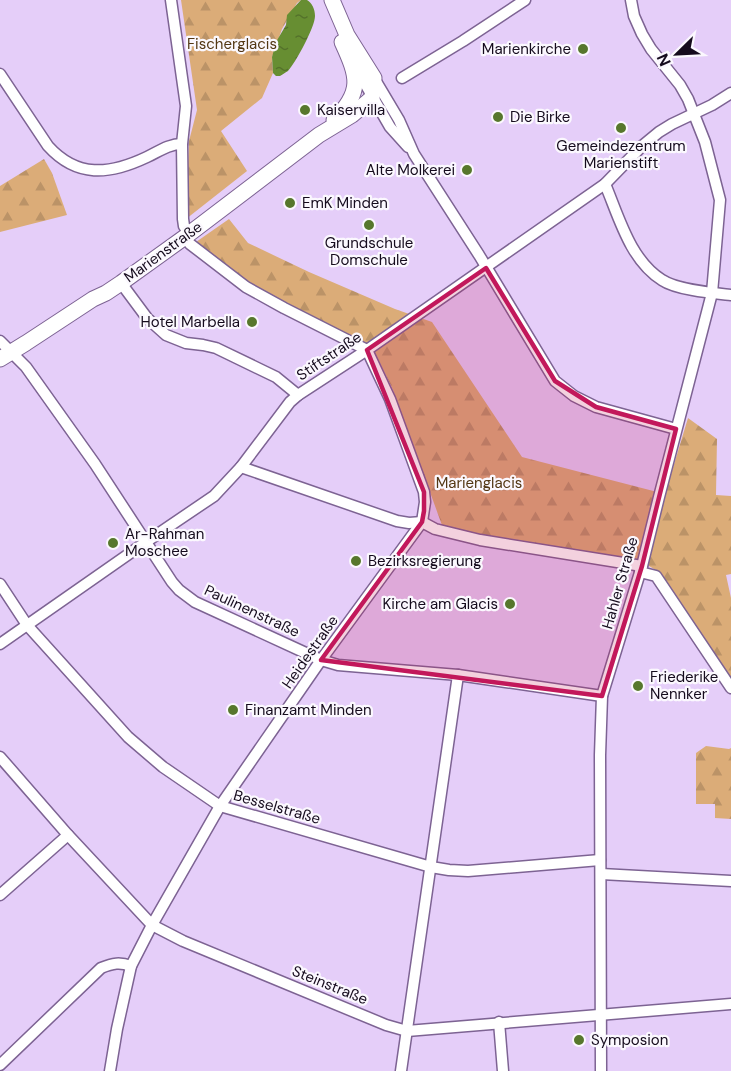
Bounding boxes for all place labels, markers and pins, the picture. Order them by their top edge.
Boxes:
place label: Marienkirche [482,39,571,59]
marker: Marienkirche [576,42,590,56]
place label: Kaiservilla [317,100,385,120]
marker: Kaiservilla [298,103,312,117]
place label: Die Birke [510,107,570,127]
marker: Die Birke [491,110,505,124]
marker: Gemeindezentrum Marienstift [614,121,628,135]
place label: Gemeindezentrum Marienstift [556,136,686,173]
place label: Alte Molkerei [366,160,455,180]
marker: Alte Molkerei [460,163,474,177]
place label: EmK Minden [302,193,388,213]
marker: EmK Minden [283,196,297,210]
marker: Grundschule Domschule [362,218,376,232]
place label: Grundschule Domschule [325,233,413,270]
place label: Hotel Marbella [141,312,240,332]
marker: Hotel Marbella [245,315,259,329]
place label: Ar-Rahman Moschee [125,524,204,561]
marker: Ar-Rahman Moschee [106,536,120,550]
place label: Bezirksregierung [368,551,482,571]
marker: Bezirksregierung [349,554,363,568]
place label: Kirche am Glacis [383,594,498,614]
marker: Kirche am Glacis [503,597,517,611]
place label: Friederike Nennker [650,667,718,704]
marker: Friederike Nennker [631,679,645,693]
place label: Finanzamt Minden [245,700,372,720]
marker: Finanzamt Minden [226,703,240,717]
place label: Symposion [591,1030,668,1050]
marker: Symposion [572,1033,586,1047]

